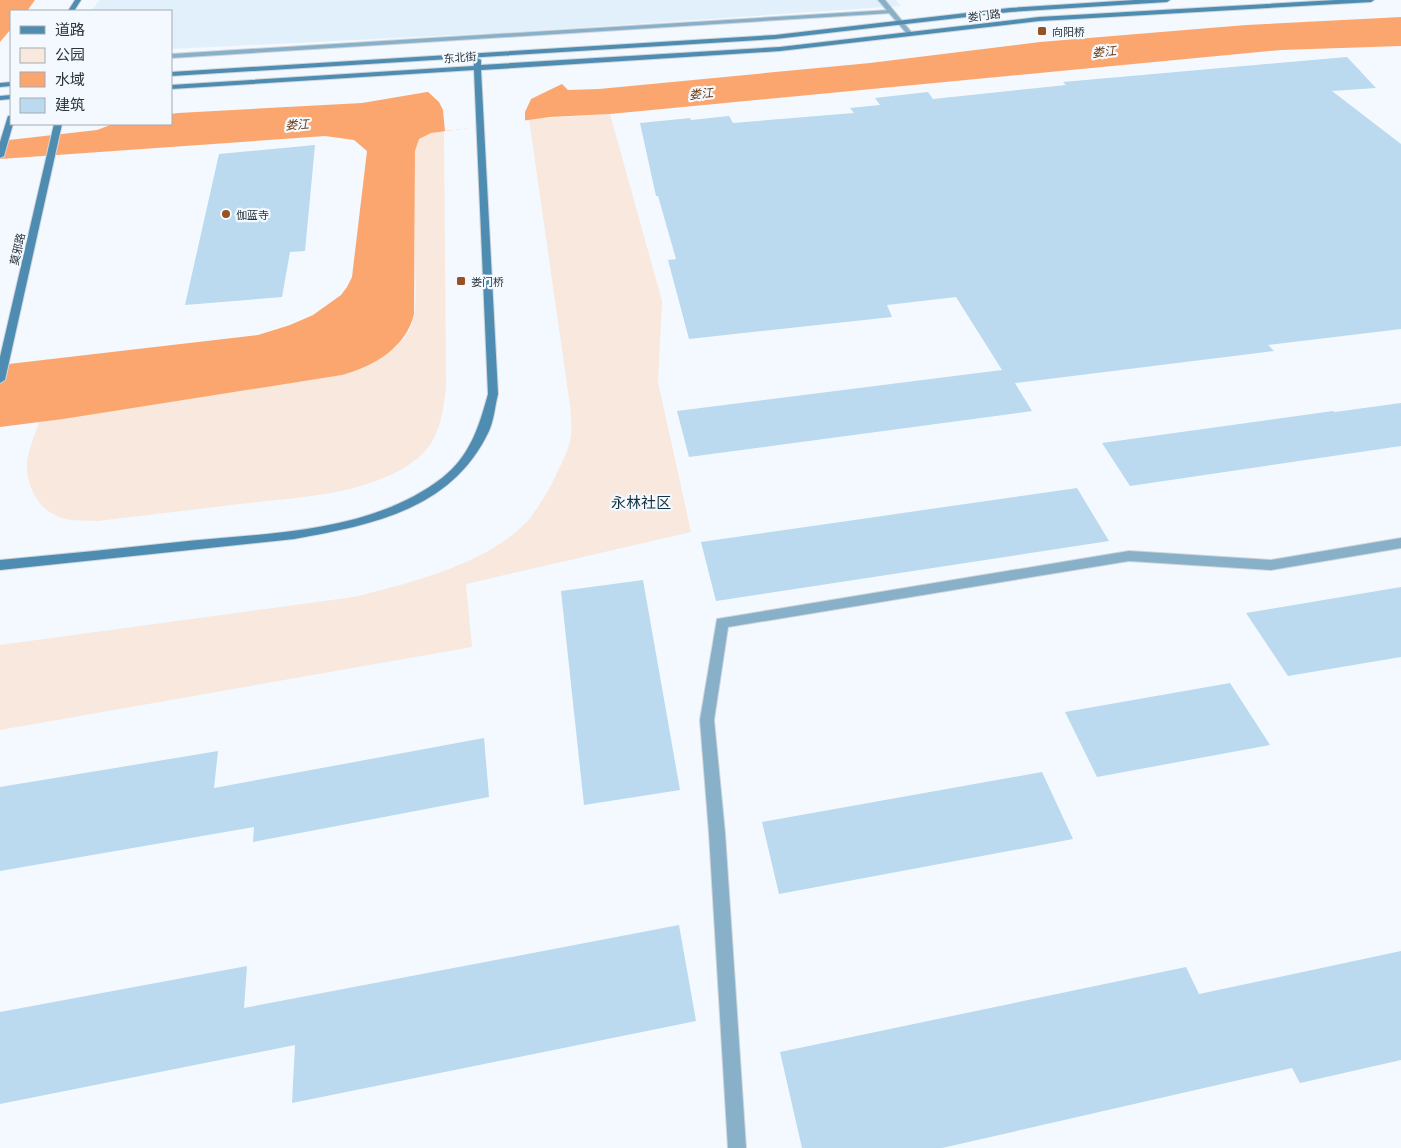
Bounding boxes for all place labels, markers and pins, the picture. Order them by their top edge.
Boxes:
marker: 向阳桥 [1036,25,1048,37]
place label: 向阳桥 [1052,25,1085,38]
marker: 伽蓝寺 [220,208,232,220]
place label: 伽蓝寺 [236,208,269,221]
marker: 娄门桥 [455,275,467,287]
place label: 娄门桥 [471,275,504,288]

